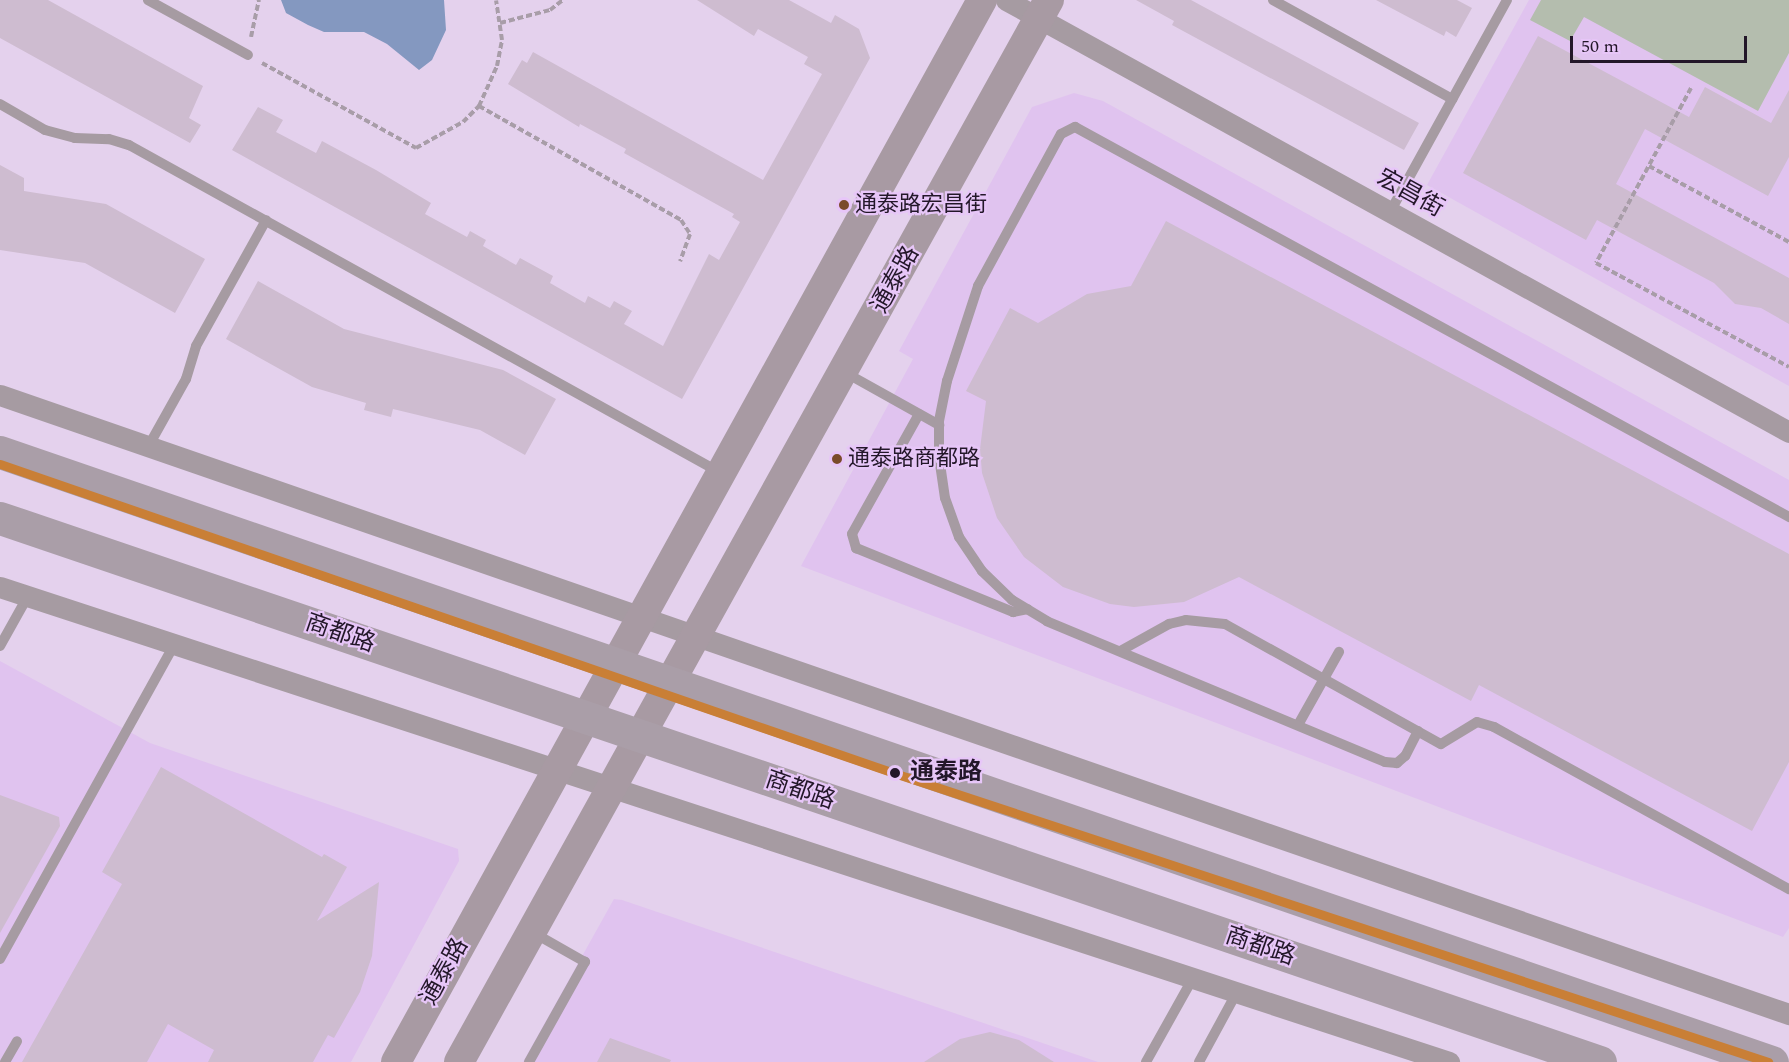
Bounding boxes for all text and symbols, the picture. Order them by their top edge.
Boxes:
scale bar [1573,24,1750,62]
text: 50 m [1581,33,1619,60]
street label: 宏昌街 [1372,164,1448,224]
place label: 通泰路宏昌街 [855,192,987,218]
marker: 通泰路宏昌街 [838,199,850,211]
street label: 通泰路 [866,242,926,318]
place label: 通泰路商都路 [848,446,980,472]
marker: 通泰路商都路 [831,453,843,465]
street label: 商都路 [301,609,379,659]
place label: 通泰路 [910,759,982,787]
marker: 通泰路 [885,763,905,783]
street label: 商都路 [761,766,839,816]
street label: 商都路 [1221,922,1299,972]
street label: 通泰路 [415,934,475,1010]

